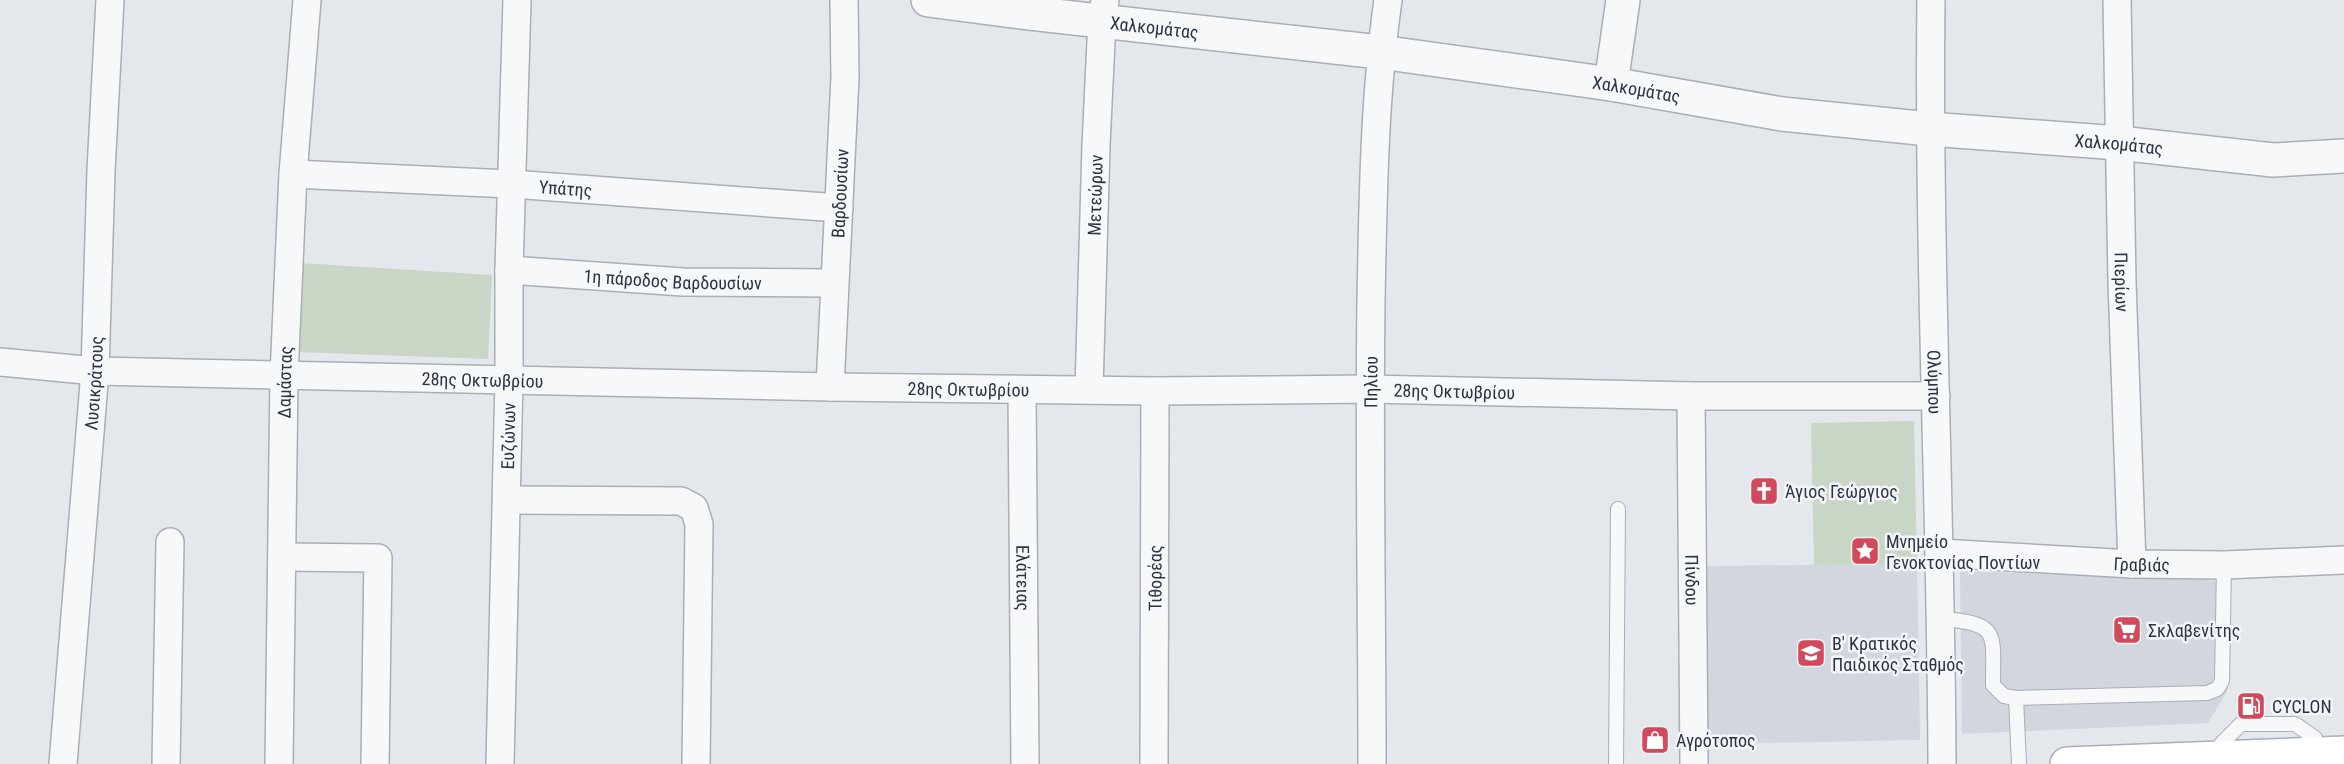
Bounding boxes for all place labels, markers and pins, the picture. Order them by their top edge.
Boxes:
church icon: Άγιος Γεώργιος [1748,475,1780,507]
place label: Άγιος Γεώργιος [1785,481,1898,502]
place label: Μνημείο Γενοκτονίας Ποντίων [1886,531,2041,573]
place icon: Μνημείο Γενοκτονίας Ποντίων [1849,535,1881,567]
supermarket icon: Σκλαβενίτης [2111,614,2143,646]
place label: Σκλαβενίτης [2148,620,2240,641]
place label: B' Κρατικός Παιδικός Σταθμός [1832,633,1964,675]
school or university icon: B' Κρατικός Παιδικός Σταθμός [1795,637,1827,669]
fuel station icon: CYCLON [2235,690,2267,722]
place label: CYCLON [2272,696,2332,717]
shop icon: Αγρότοπος [1639,724,1671,756]
place label: Αγρότοπος [1676,730,1756,751]

